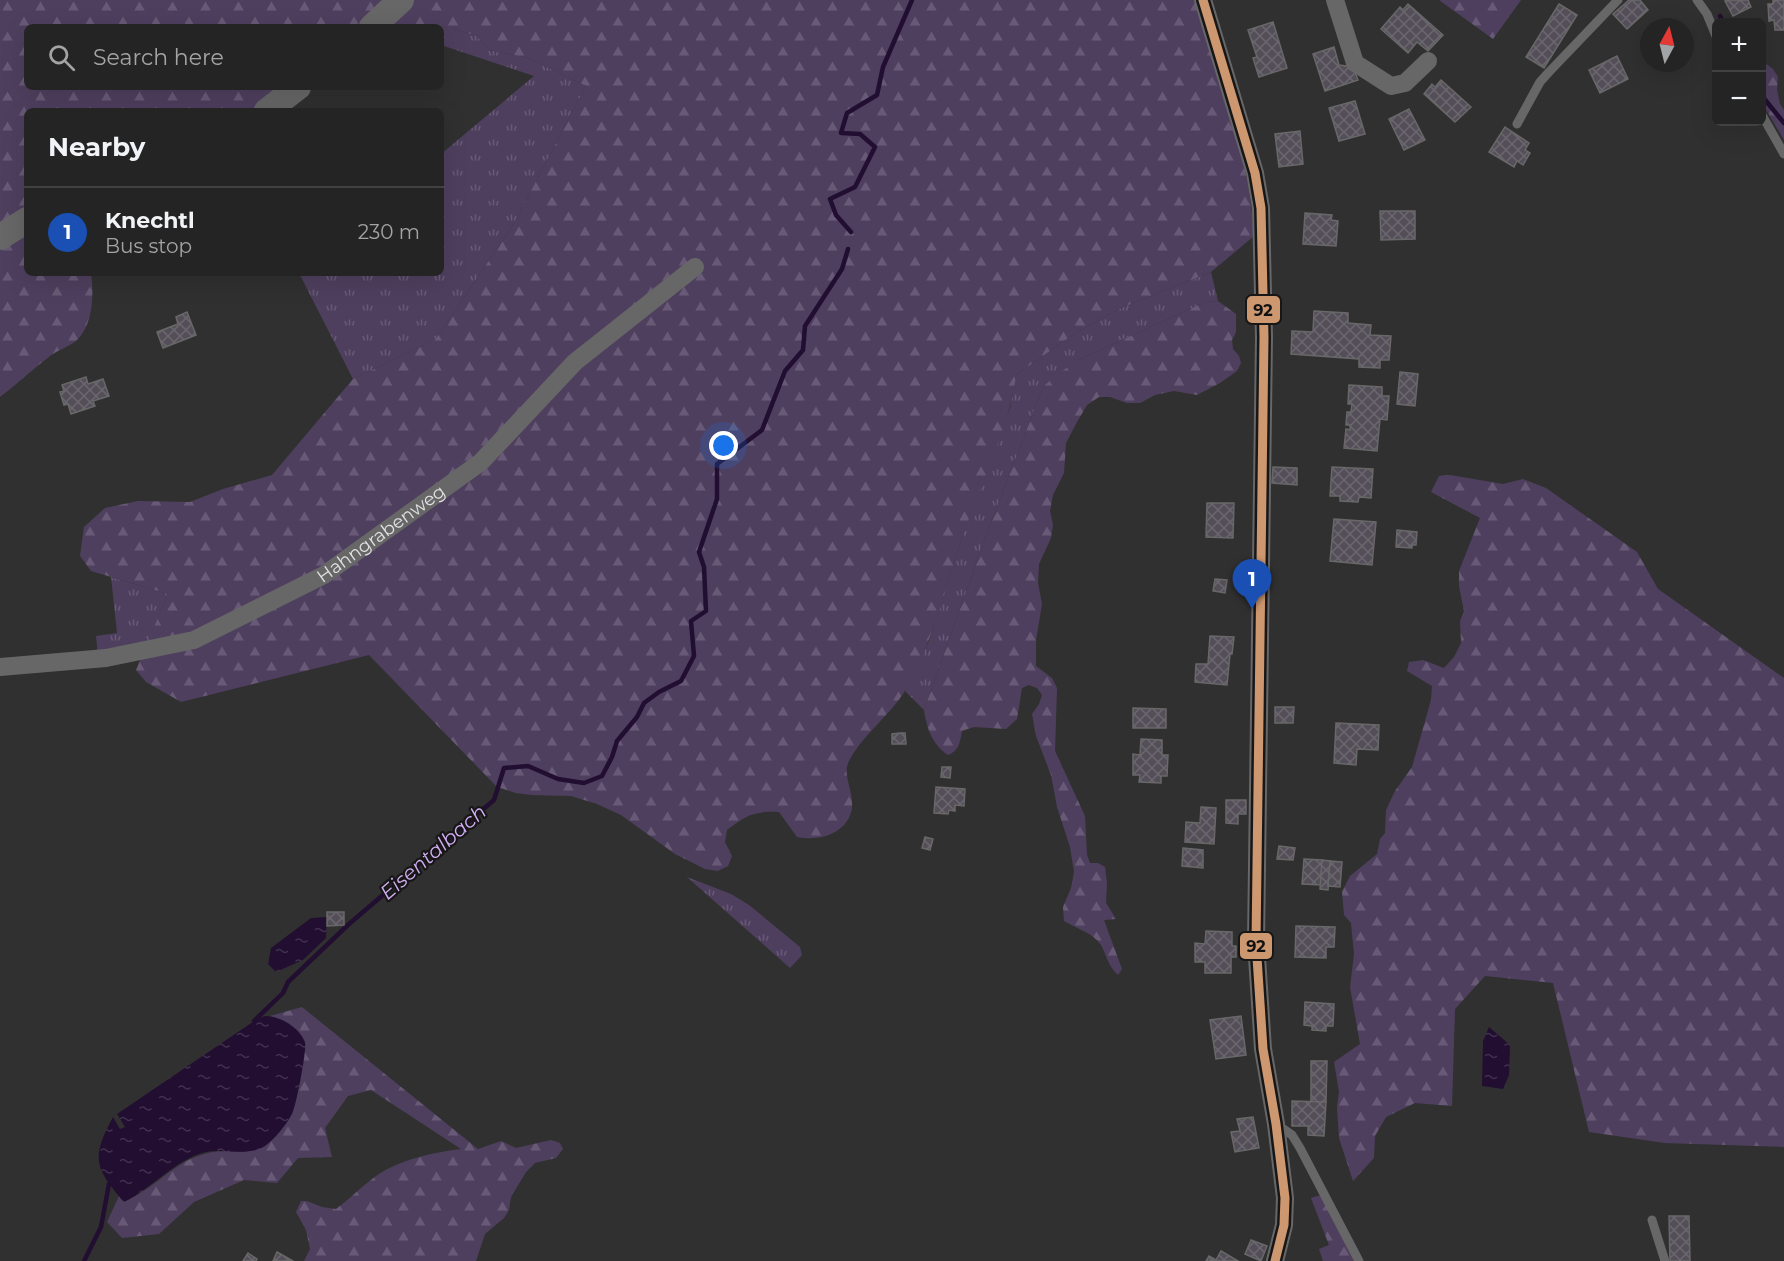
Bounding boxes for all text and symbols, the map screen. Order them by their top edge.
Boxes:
north arrow [1640,18,1694,72]
map controls [1712,18,1766,126]
button: + [1712,18,1766,72]
search box [24,24,444,90]
icon: search [45,41,78,74]
text: Search here [93,44,224,71]
button: − [1712,72,1766,126]
text: Nearby [48,131,145,163]
text: Knechtl [105,207,195,234]
text: 1 [64,220,71,244]
text: 230 m [358,220,420,244]
text: Bus stop [105,234,192,258]
line badge: 92 [1246,295,1281,324]
text: 92 [1253,301,1273,320]
your location [709,431,738,460]
street label: Hahngrabenweg [313,480,450,587]
pin: 1 [1232,560,1272,609]
water label: Eisentalbach [375,799,491,905]
line badge: 92 [1239,932,1273,960]
text: 92 [1246,937,1266,956]

